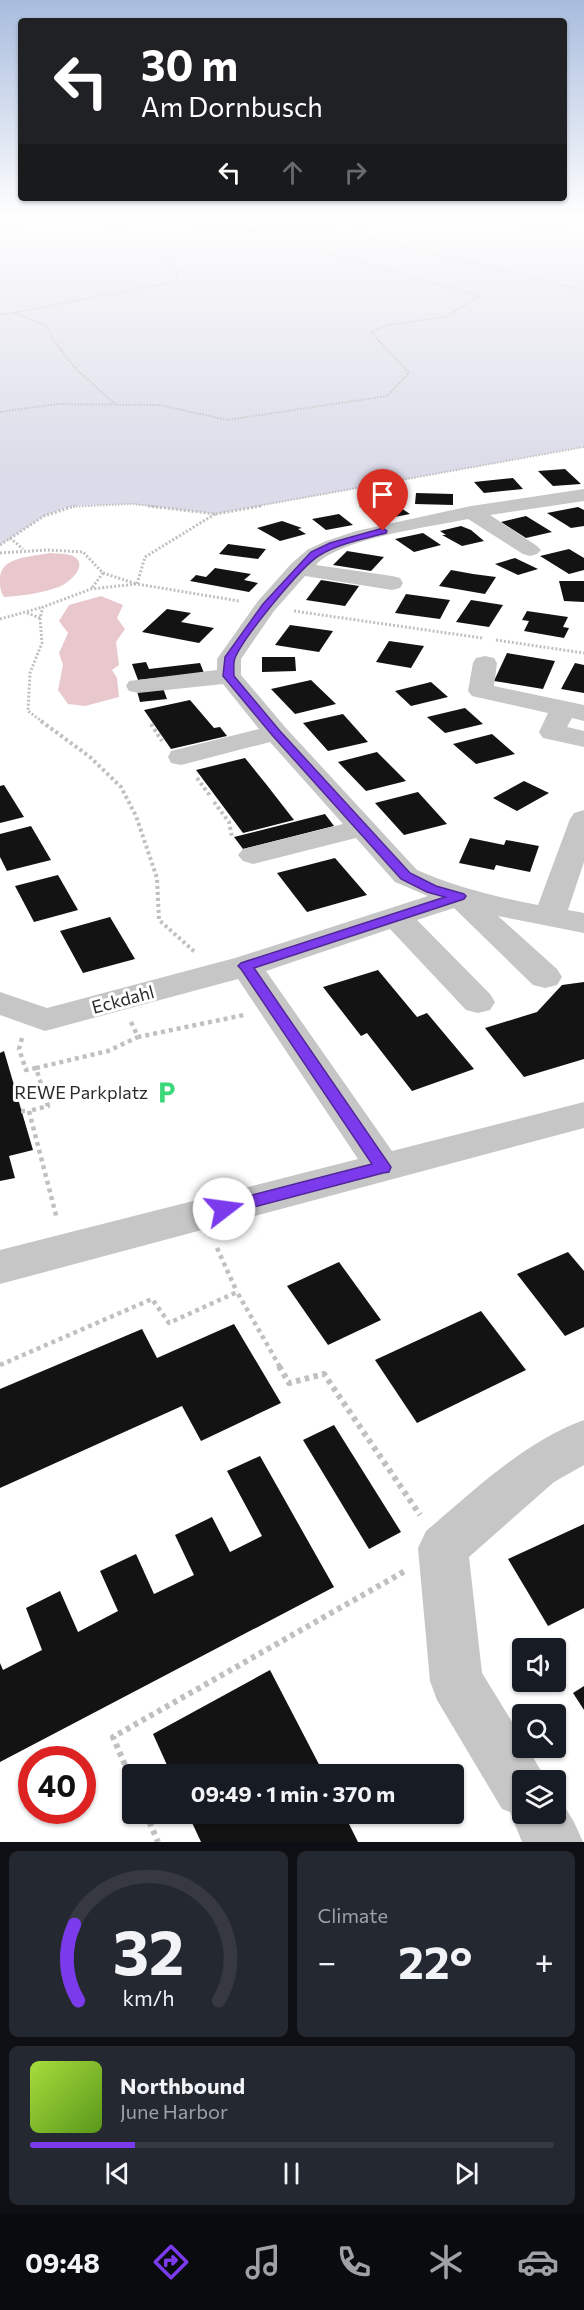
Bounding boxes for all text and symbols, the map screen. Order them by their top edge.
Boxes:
text: 30 m [141,38,238,90]
icon: left [42,42,120,120]
text: Am Dornbusch [141,90,323,123]
icon: left [213,156,246,189]
icon: ahead [276,156,309,189]
icon: right [339,156,372,189]
pin [357,469,408,531]
icon: arrive [366,478,399,511]
street label: Eckdahl [89,980,156,1018]
parking icon: REWE Parkplatz [153,1080,179,1106]
place label: REWE Parkplatz [14,1081,148,1103]
position arrow [192,1177,256,1241]
map controls [512,1638,566,1824]
button: sound [512,1638,566,1692]
button: search [512,1704,566,1758]
speed limit sign: 40 [18,1746,96,1824]
button: layers [512,1770,566,1824]
text: 09:49 · 1 min · 370 m [191,1780,395,1807]
text: Climate [318,1903,388,1927]
text: 32 [113,1912,184,1988]
text: 22° [398,1933,472,1988]
text: − [318,1940,336,1981]
text: + [535,1940,554,1981]
text: km/h [122,1984,174,2010]
text: Northbound [120,2072,245,2099]
text: June Harbor [120,2099,228,2123]
icon: previous [101,2157,134,2190]
icon: pause [275,2157,308,2190]
icon: next [450,2157,483,2190]
icon: directions [150,2241,192,2283]
icon: music [242,2241,284,2283]
icon: phone [333,2241,375,2283]
icon: climate [425,2241,467,2283]
icon: car [517,2241,559,2283]
text: 09:48 [25,2246,100,2279]

